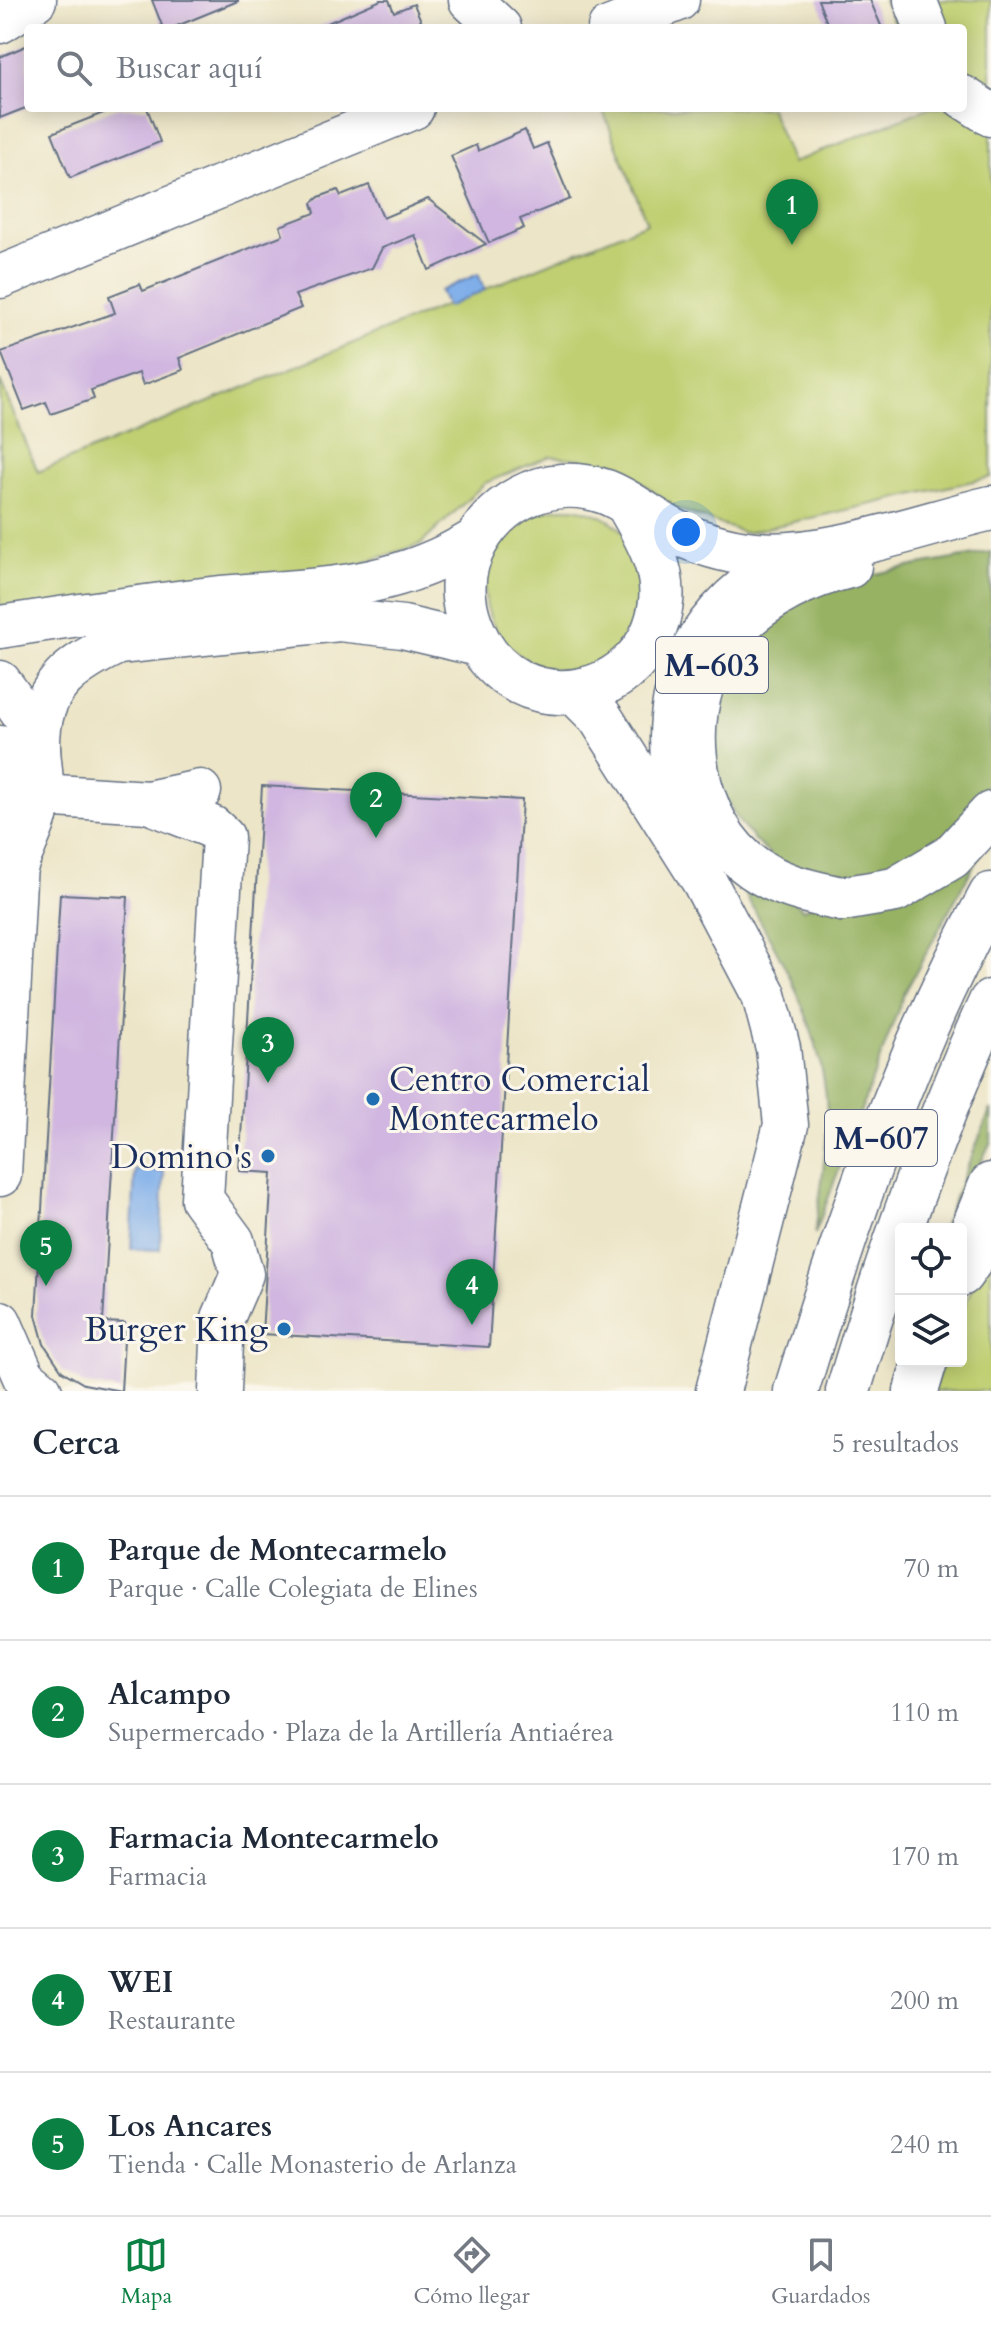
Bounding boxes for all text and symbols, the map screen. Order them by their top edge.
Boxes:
search box [24,24,967,112]
icon: search [52,46,96,90]
text: Buscar aquí [116,48,262,89]
pin: 1 [766,179,818,245]
your location [666,512,706,552]
road number: M-603 [656,637,768,693]
pin: 2 [350,772,402,838]
pin: 3 [242,1017,294,1083]
place label: Centro Comercial Montecarmelo [389,1057,650,1142]
marker: Centro Comercial Montecarmelo [364,1090,382,1108]
road number: M-607 [825,1110,937,1166]
place label: Domino's [111,1134,252,1180]
marker: Domino's [259,1147,277,1165]
pin: 5 [20,1220,72,1286]
map controls [895,1223,967,1367]
button: locate [895,1223,967,1295]
pin: 4 [446,1259,498,1325]
button: layers [895,1295,967,1367]
place label: Burger King [85,1307,268,1353]
marker: Burger King [275,1320,293,1338]
text: Cerca [32,1420,120,1466]
text: 5 resultados [832,1426,959,1461]
text: Parque de Montecarmelo [108,1530,447,1571]
text: 1 [51,1551,65,1586]
text: 70 m [903,1551,959,1586]
text: Parque · Calle Colegiata de Elines [108,1571,478,1606]
text: Alcampo [108,1674,231,1715]
text: 2 [51,1695,65,1730]
text: 110 m [890,1695,959,1730]
text: Supermercado · Plaza de la Artillería Antiaérea [108,1715,614,1750]
text: Farmacia Montecarmelo [108,1818,439,1859]
text: 3 [51,1839,65,1874]
text: 170 m [890,1839,959,1874]
text: Farmacia [108,1859,207,1894]
text: WEI [108,1962,173,2003]
text: 4 [51,1983,65,2018]
text: 200 m [890,1983,959,2018]
text: Restaurante [108,2003,236,2038]
text: Los Ancares [108,2106,272,2147]
text: 5 [51,2127,65,2162]
text: 240 m [890,2127,959,2162]
text: Tienda · Calle Monasterio de Arlanza [108,2147,517,2182]
tab: Mapa [121,2233,172,2311]
tab: Cómo llegar [414,2233,530,2311]
tab: Guardados [771,2233,870,2311]

